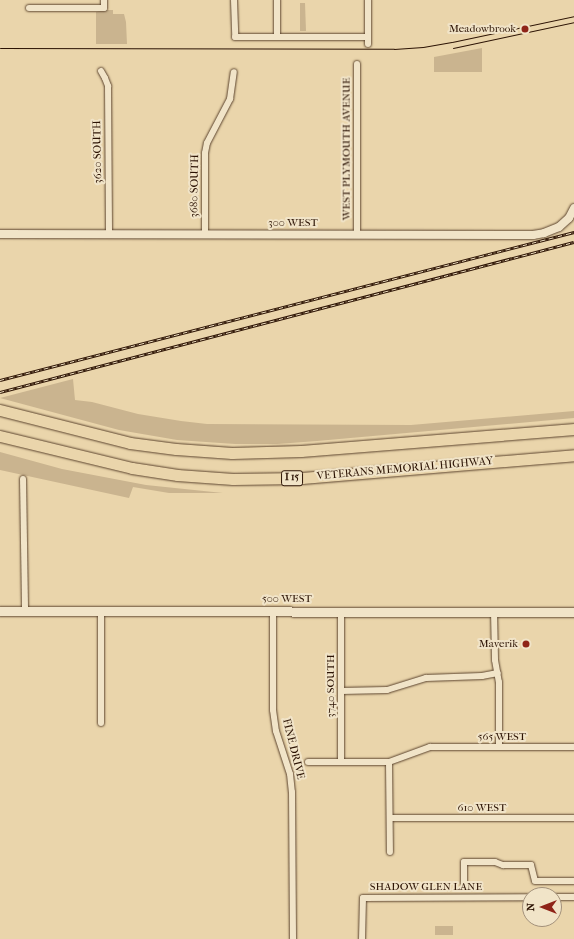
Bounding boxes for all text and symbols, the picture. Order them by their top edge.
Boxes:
place label: Meadowbrook [449,22,516,36]
marker: Meadowbrook [519,23,531,35]
street label: WEST PLYMOUTH AVENUE [340,78,354,220]
street label: 3620 SOUTH [91,120,105,184]
street label: 3680 SOUTH [188,154,202,218]
street label: 300 WEST [268,216,318,230]
street label: VETERANS MEMORIAL HIGHWAY [316,455,494,483]
road number: I 15 [281,470,303,486]
street label: 500 WEST [262,592,312,606]
place label: Maverik [479,637,518,651]
marker: Maverik [521,639,531,649]
street label: 3740 SOUTH [324,654,338,718]
street label: FINE DRIVE [279,717,307,781]
street label: 565 WEST [478,730,526,744]
street label: 610 WEST [458,801,506,815]
street label: SHADOW GLEN LANE [370,880,482,894]
north arrow [522,887,562,927]
text: N [524,903,537,911]

